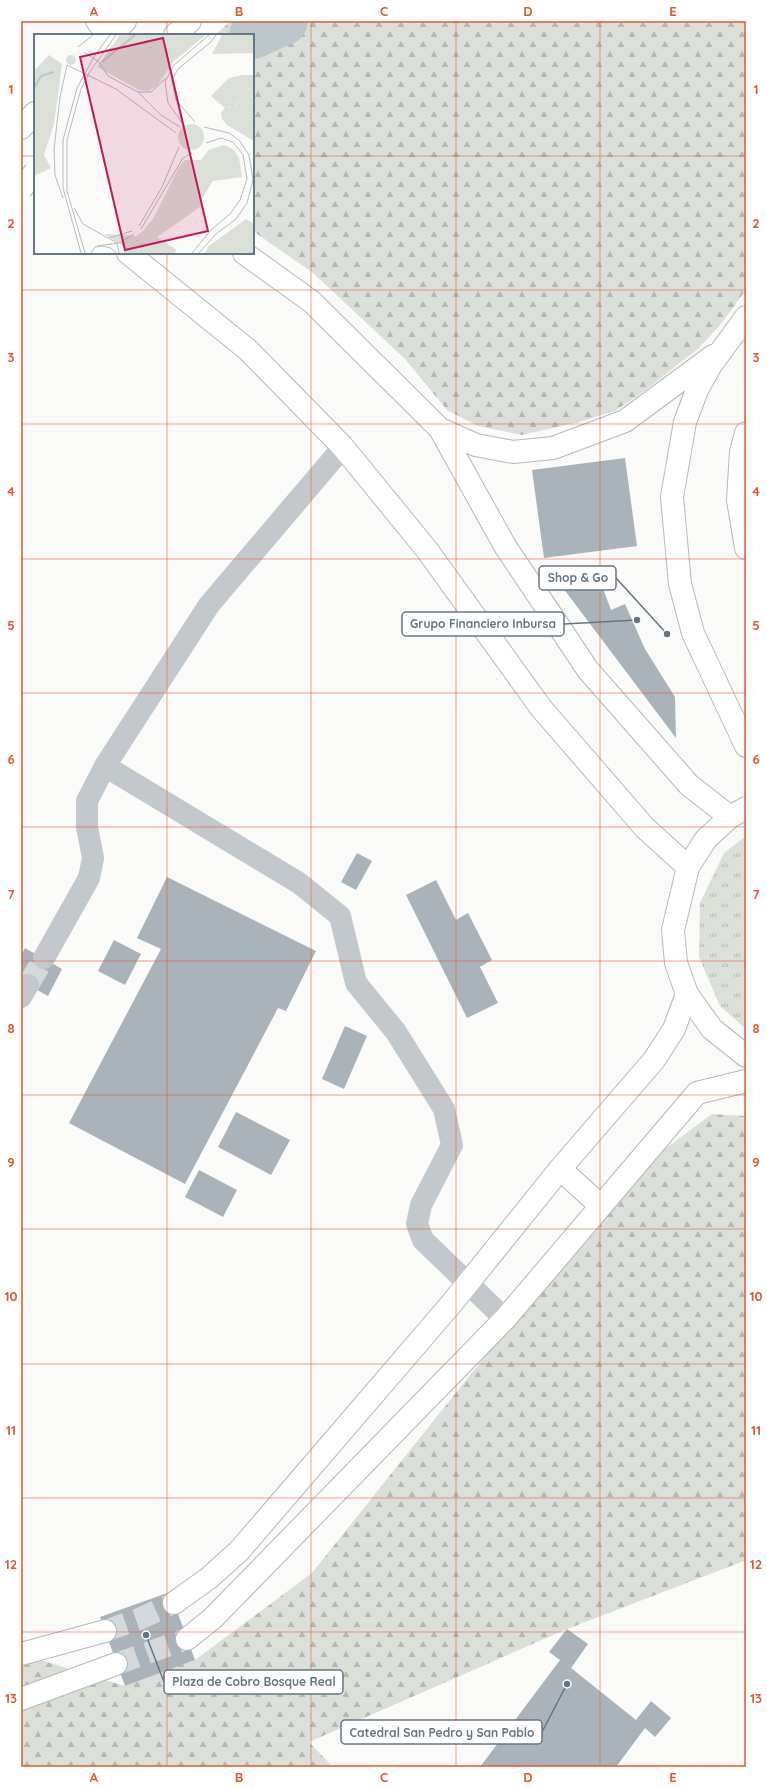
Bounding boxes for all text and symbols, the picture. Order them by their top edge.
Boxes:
text: A [90,3,99,19]
text: B [235,3,243,19]
text: C [380,3,388,19]
text: D [523,3,533,19]
text: E [669,3,677,19]
inset map [34,34,254,254]
text: 1 [8,81,14,97]
text: 1 [753,81,759,97]
text: 2 [7,215,15,231]
text: 2 [752,215,760,231]
text: 3 [8,349,15,365]
text: 3 [753,349,760,365]
text: 4 [7,483,15,499]
text: 4 [752,483,760,499]
callout: Shop & Go [539,566,616,590]
text: Shop & Go [548,570,609,585]
callout: Grupo Financiero Inbursa [402,612,564,636]
text: Grupo Financiero Inbursa [410,616,556,631]
text: 5 [7,617,15,633]
text: 5 [752,617,760,633]
text: 6 [7,751,15,767]
text: 6 [752,751,760,767]
text: 7 [7,886,15,902]
text: 7 [752,886,760,902]
text: 8 [7,1020,15,1036]
text: 8 [752,1020,760,1036]
text: 9 [7,1154,15,1170]
text: 9 [752,1154,760,1170]
text: 10 [4,1288,18,1304]
text: 10 [749,1288,763,1304]
text: 11 [6,1422,16,1438]
text: 11 [751,1422,761,1438]
text: 12 [5,1556,17,1572]
text: 12 [750,1556,762,1572]
callout: Plaza de Cobro Bosque Real [164,1670,343,1694]
text: Plaza de Cobro Bosque Real [172,1674,336,1689]
text: 13 [5,1690,17,1706]
text: 13 [750,1690,762,1706]
callout: Catedral San Pedro y San Pablo [341,1720,542,1744]
text: Catedral San Pedro y San Pablo [350,1725,535,1740]
text: A [90,1769,99,1785]
text: B [235,1769,243,1785]
text: C [380,1769,388,1785]
text: D [523,1769,533,1785]
text: E [669,1769,677,1785]

